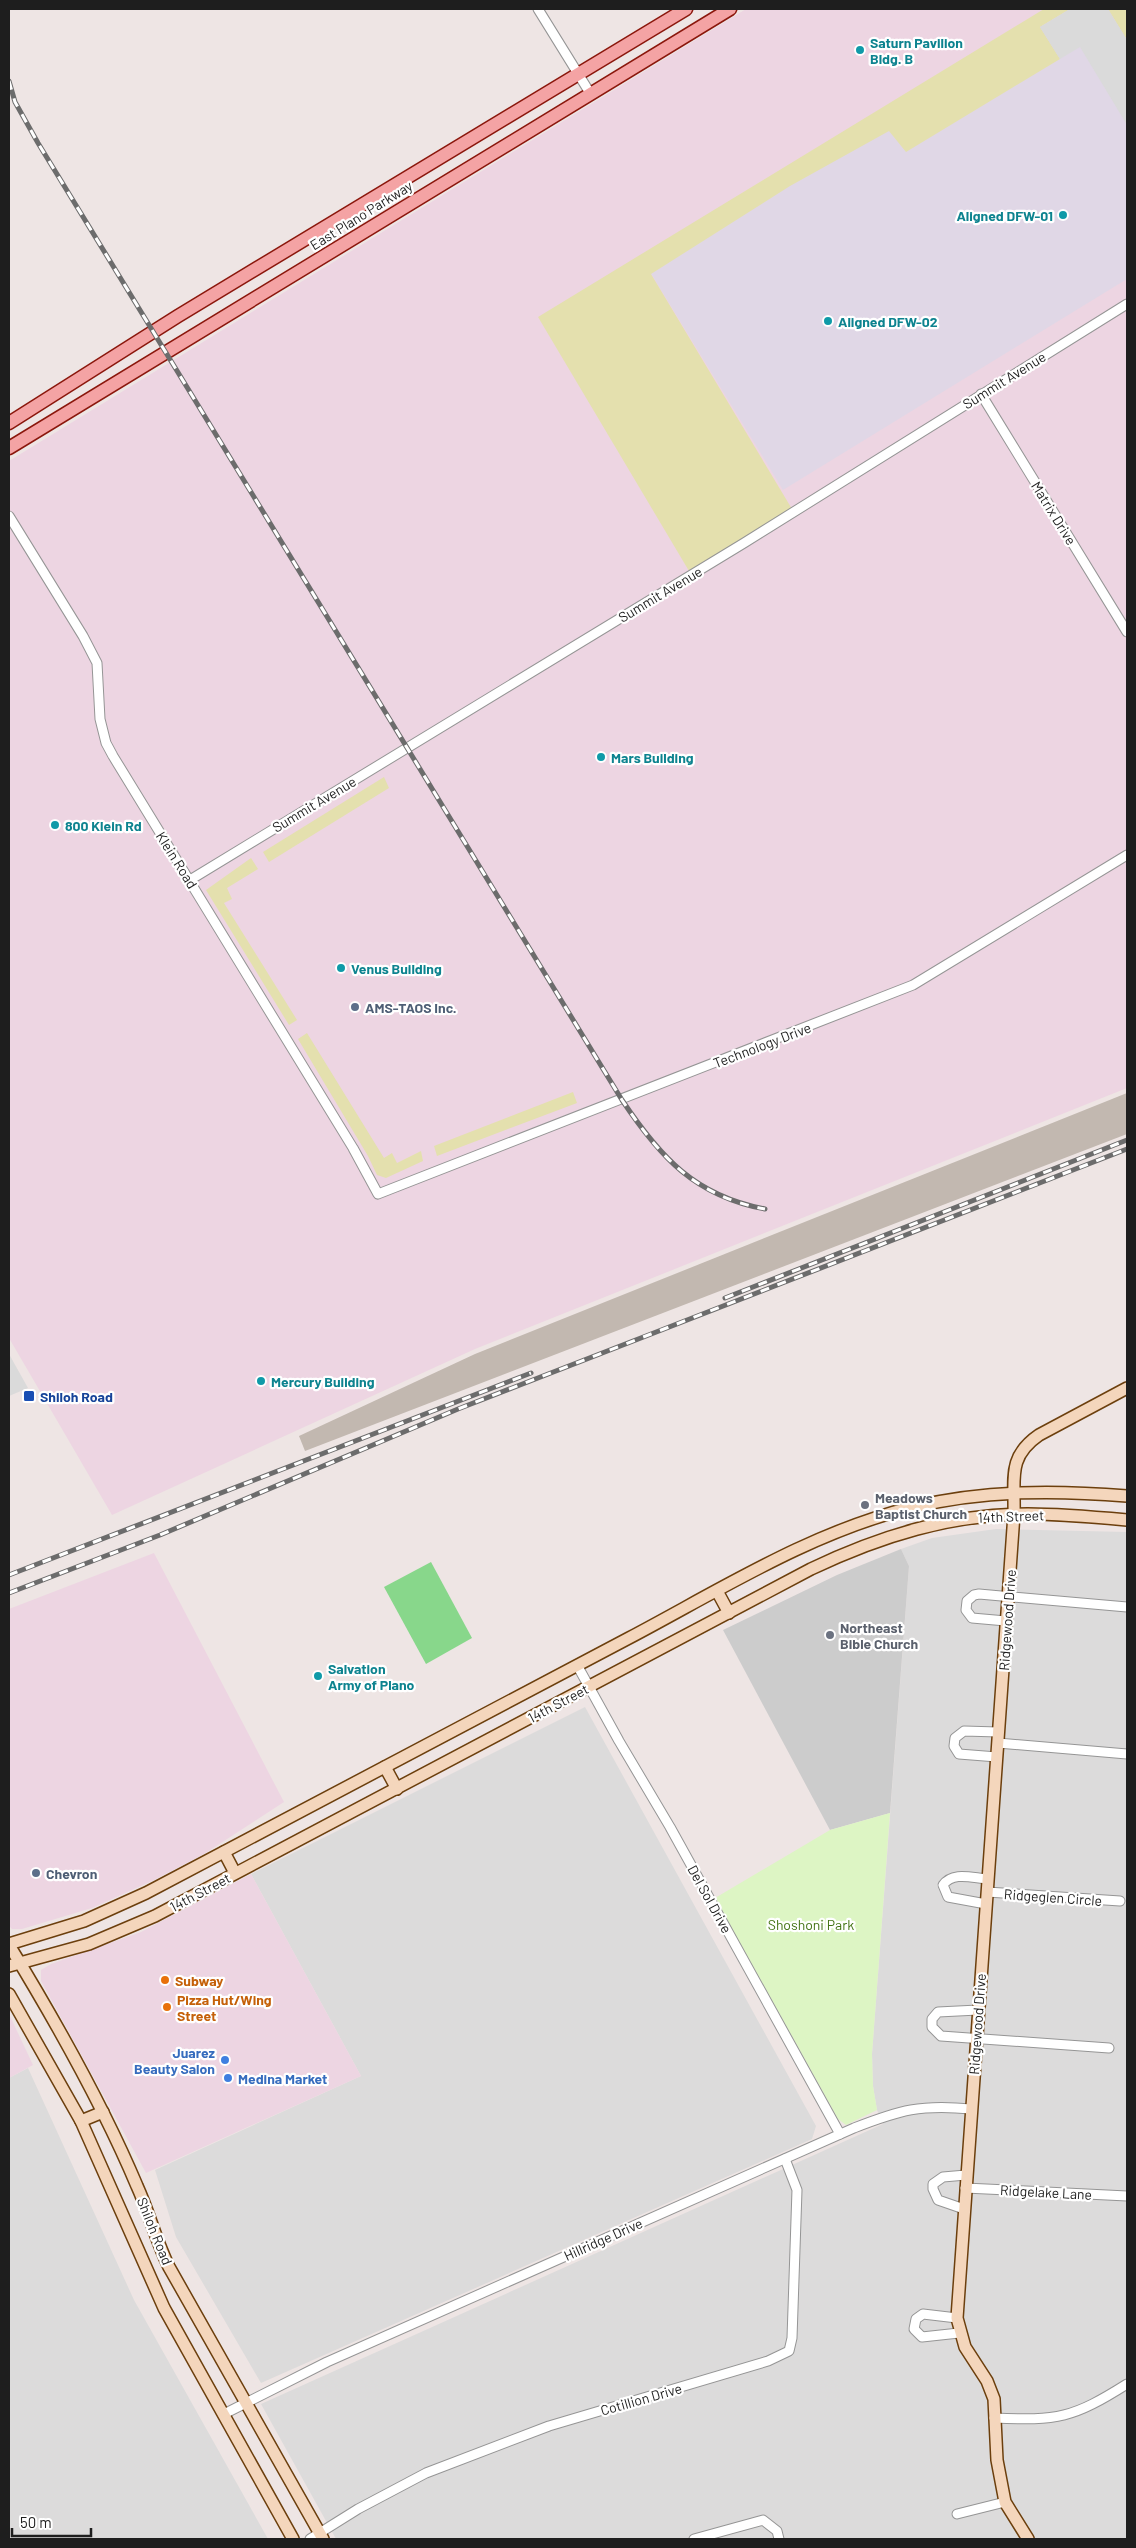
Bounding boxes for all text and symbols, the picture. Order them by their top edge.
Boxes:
place label: Saturn Pavilion Bldg. B [870,34,963,67]
marker: Saturn Pavilion Bldg. B [854,44,866,56]
street label: East Plano Parkway [307,176,416,253]
place label: Aligned DFW-01 [956,207,1053,224]
marker: Aligned DFW-01 [1057,209,1069,221]
place label: Aligned DFW-02 [838,313,938,330]
marker: Aligned DFW-02 [822,315,834,327]
street label: Summit Avenue [959,348,1049,412]
street label: Matrix Drive [1028,478,1080,548]
street label: Summit Avenue [615,562,705,626]
place label: Mars Building [611,749,694,766]
marker: Mars Building [595,751,607,763]
street label: Summit Avenue [269,772,359,836]
place label: 800 Klein Rd [65,817,142,834]
marker: 800 Klein Rd [49,819,61,831]
street label: Klein Road [153,828,201,892]
place label: Venus Building [351,960,442,977]
marker: Venus Building [335,962,347,974]
place label: AMS-TAOS Inc. [365,999,457,1016]
marker: AMS-TAOS Inc. [349,1001,361,1013]
street label: Technology Drive [711,1019,813,1071]
place label: Mercury Building [271,1373,375,1390]
marker: Mercury Building [255,1375,267,1387]
place label: Shiloh Road [40,1388,113,1405]
marker: Shiloh Road [22,1389,36,1403]
place label: Meadows Baptist Church [875,1489,967,1522]
marker: Meadows Baptist Church [859,1499,871,1511]
street label: 14th Street [978,1506,1044,1526]
street label: Ridgewood Drive [995,1569,1019,1671]
place label: Northeast Bible Church [840,1619,918,1652]
marker: Northeast Bible Church [824,1629,836,1641]
place label: Salvation Army of Plano [328,1660,415,1693]
marker: Salvation Army of Plano [312,1670,324,1682]
street label: 14th Street [525,1680,591,1726]
street label: Del Sol Drive [684,1862,736,1936]
place label: Chevron [46,1865,97,1882]
marker: Chevron [30,1867,42,1879]
street label: 14th Street [167,1869,233,1915]
street label: Ridgeglen Circle [1003,1885,1103,1909]
park label: Shoshoni Park [768,1916,854,1933]
place label: Subway [175,1972,223,1989]
street label: Ridgewood Drive [965,1973,989,2075]
marker: Subway [159,1974,171,1986]
place label: Pizza Hut/Wing Street [177,1991,272,2024]
marker: Pizza Hut/Wing Street [161,2001,173,2013]
place label: Juarez Beauty Salon [134,2044,216,2077]
marker: Juarez Beauty Salon [219,2054,231,2066]
place label: Medina Market [238,2070,327,2087]
marker: Medina Market [222,2072,234,2084]
street label: Ridgelake Lane [1000,2181,1092,2203]
street label: Shiloh Road [134,2195,176,2267]
street label: Hillridge Drive [561,2214,645,2264]
street label: Cotillion Drive [598,2379,684,2419]
scale bar [12,2506,91,2538]
text: 50 m [20,2513,52,2531]

